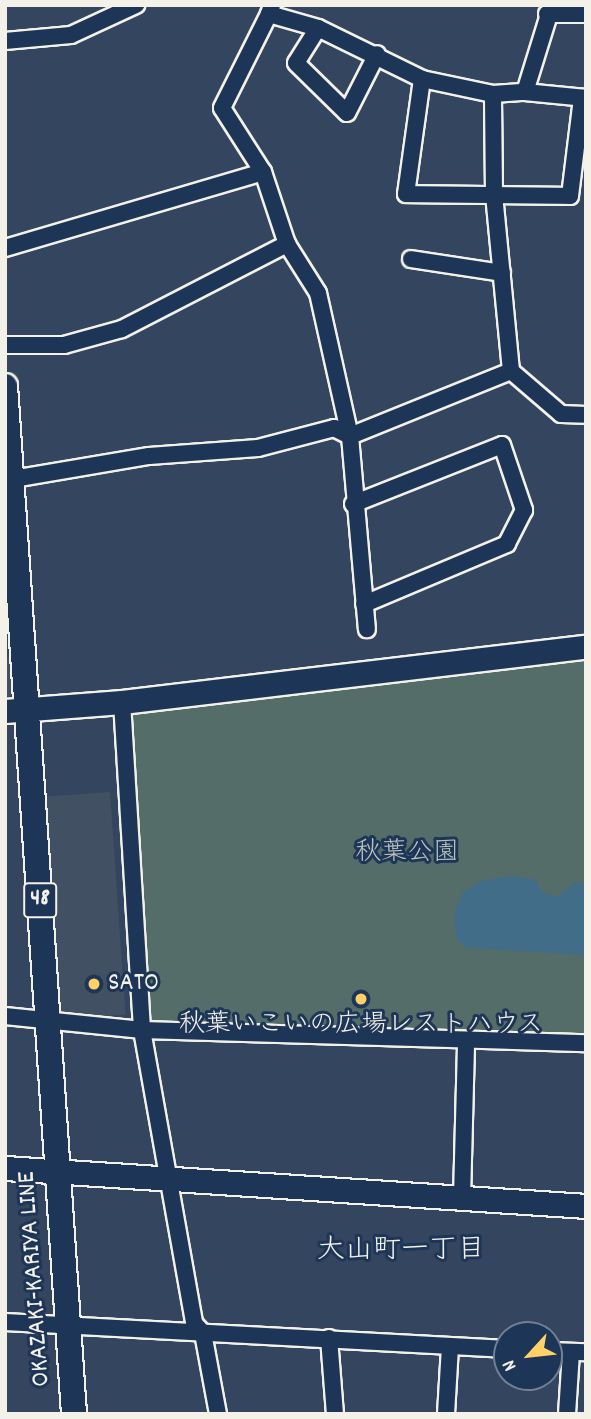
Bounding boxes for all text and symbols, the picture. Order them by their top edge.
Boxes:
park label: 秋葉公園 [355,838,459,870]
road number: 48 [22,880,58,920]
place label: SATO [108,968,159,1000]
marker: SATO [86,976,102,992]
marker: 秋葉いこいの広場レストハウス [353,991,369,1007]
place label: 秋葉いこいの広場レストハウス [179,1010,543,1042]
street label: OKAZAKI-KARIYA LINE [12,1170,58,1388]
district label: 大山町一丁目 [317,1235,485,1269]
north arrow [493,1321,563,1391]
text: N [496,1355,525,1375]

